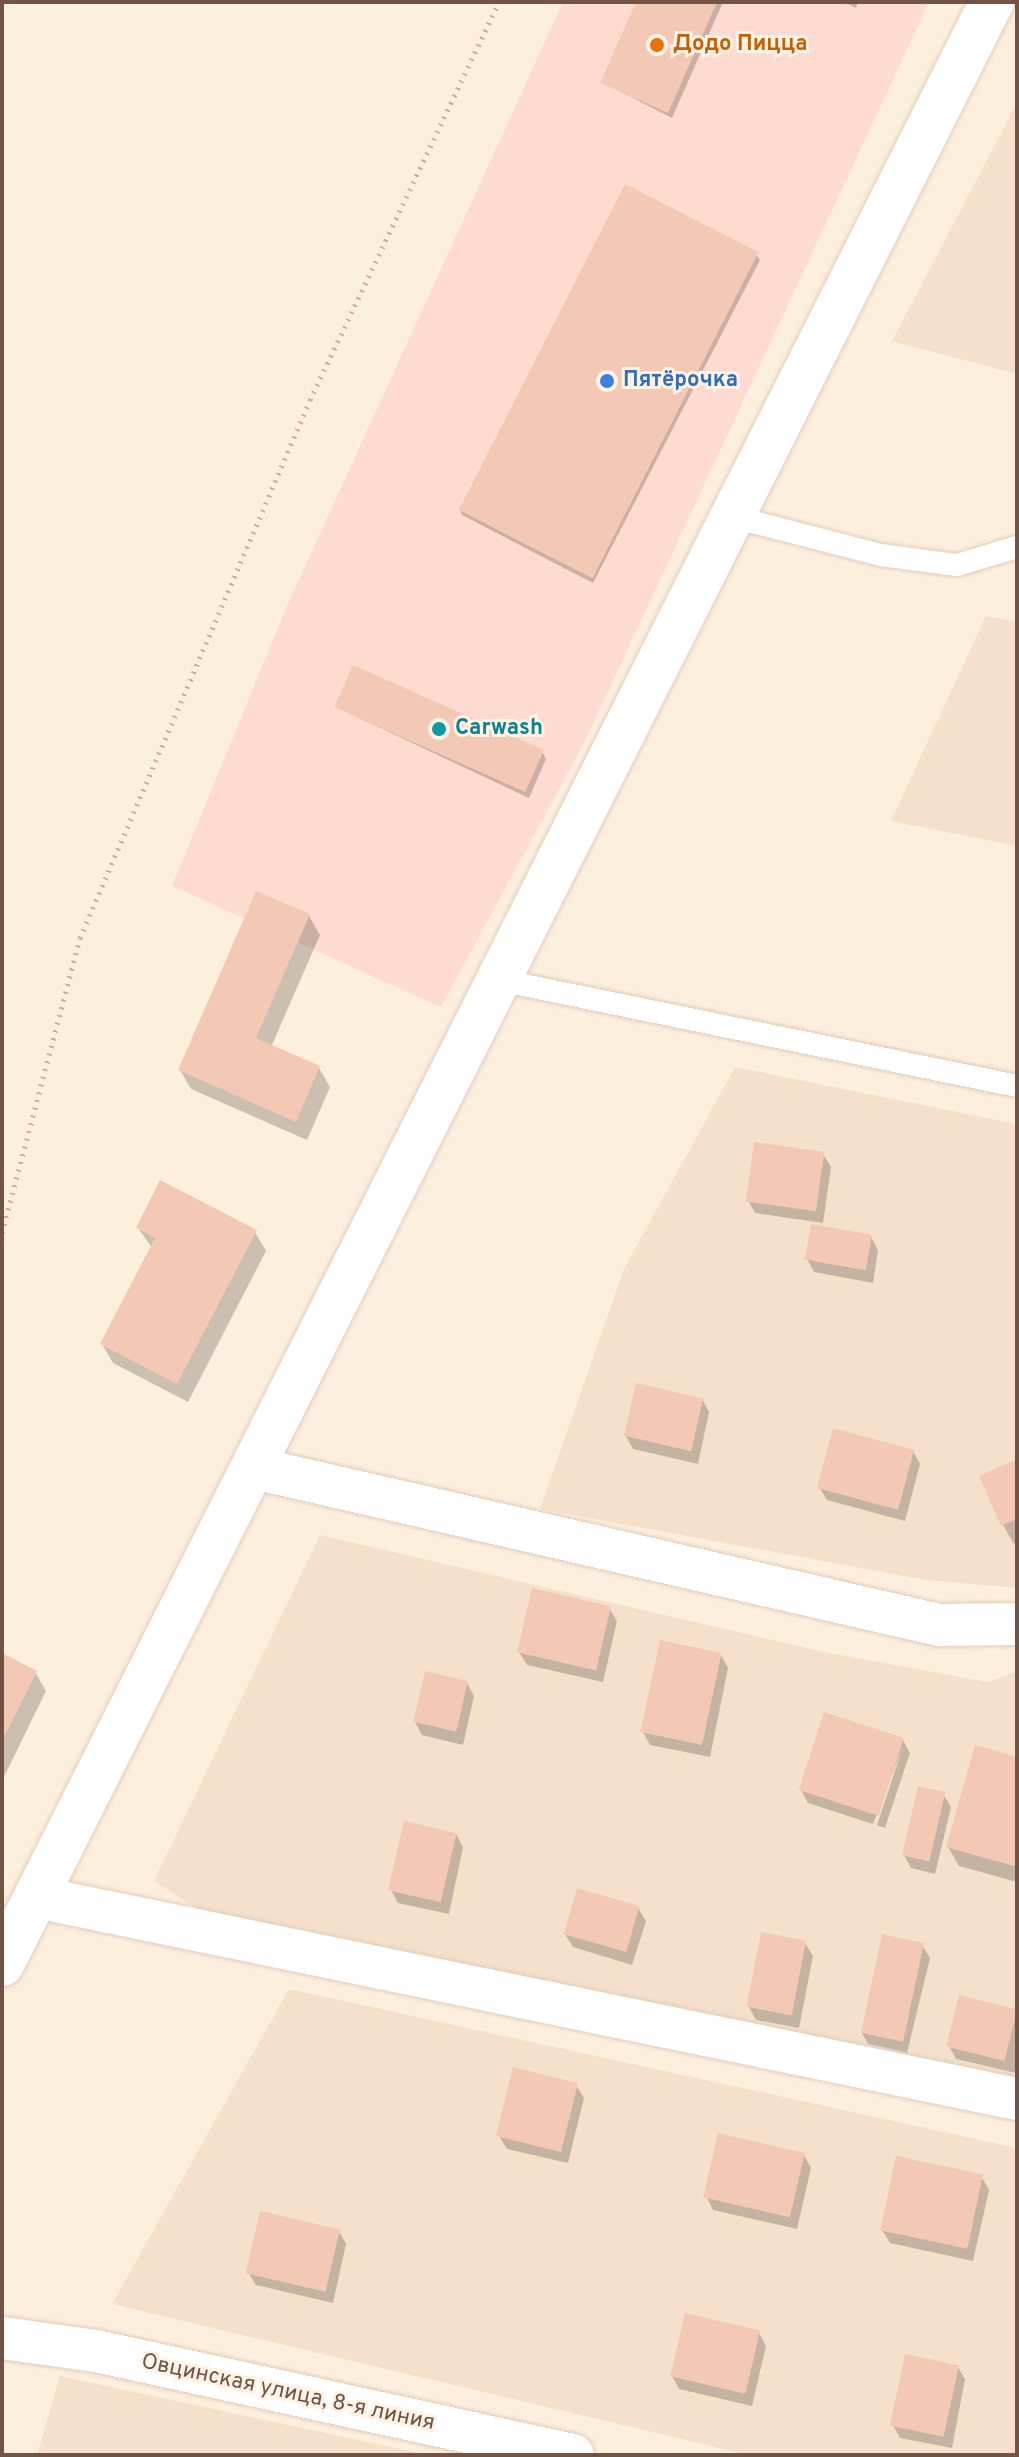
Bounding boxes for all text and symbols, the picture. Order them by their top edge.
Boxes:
place label: Додо Пицца [673,32,808,58]
marker: Додо Пицца [648,36,666,54]
place label: Пятёрочка [623,368,738,394]
marker: Пятёрочка [598,372,616,390]
place label: Carwash [455,716,543,742]
marker: Carwash [430,720,448,738]
street label: Овцинская улица, 8-я линия [139,2349,437,2437]

